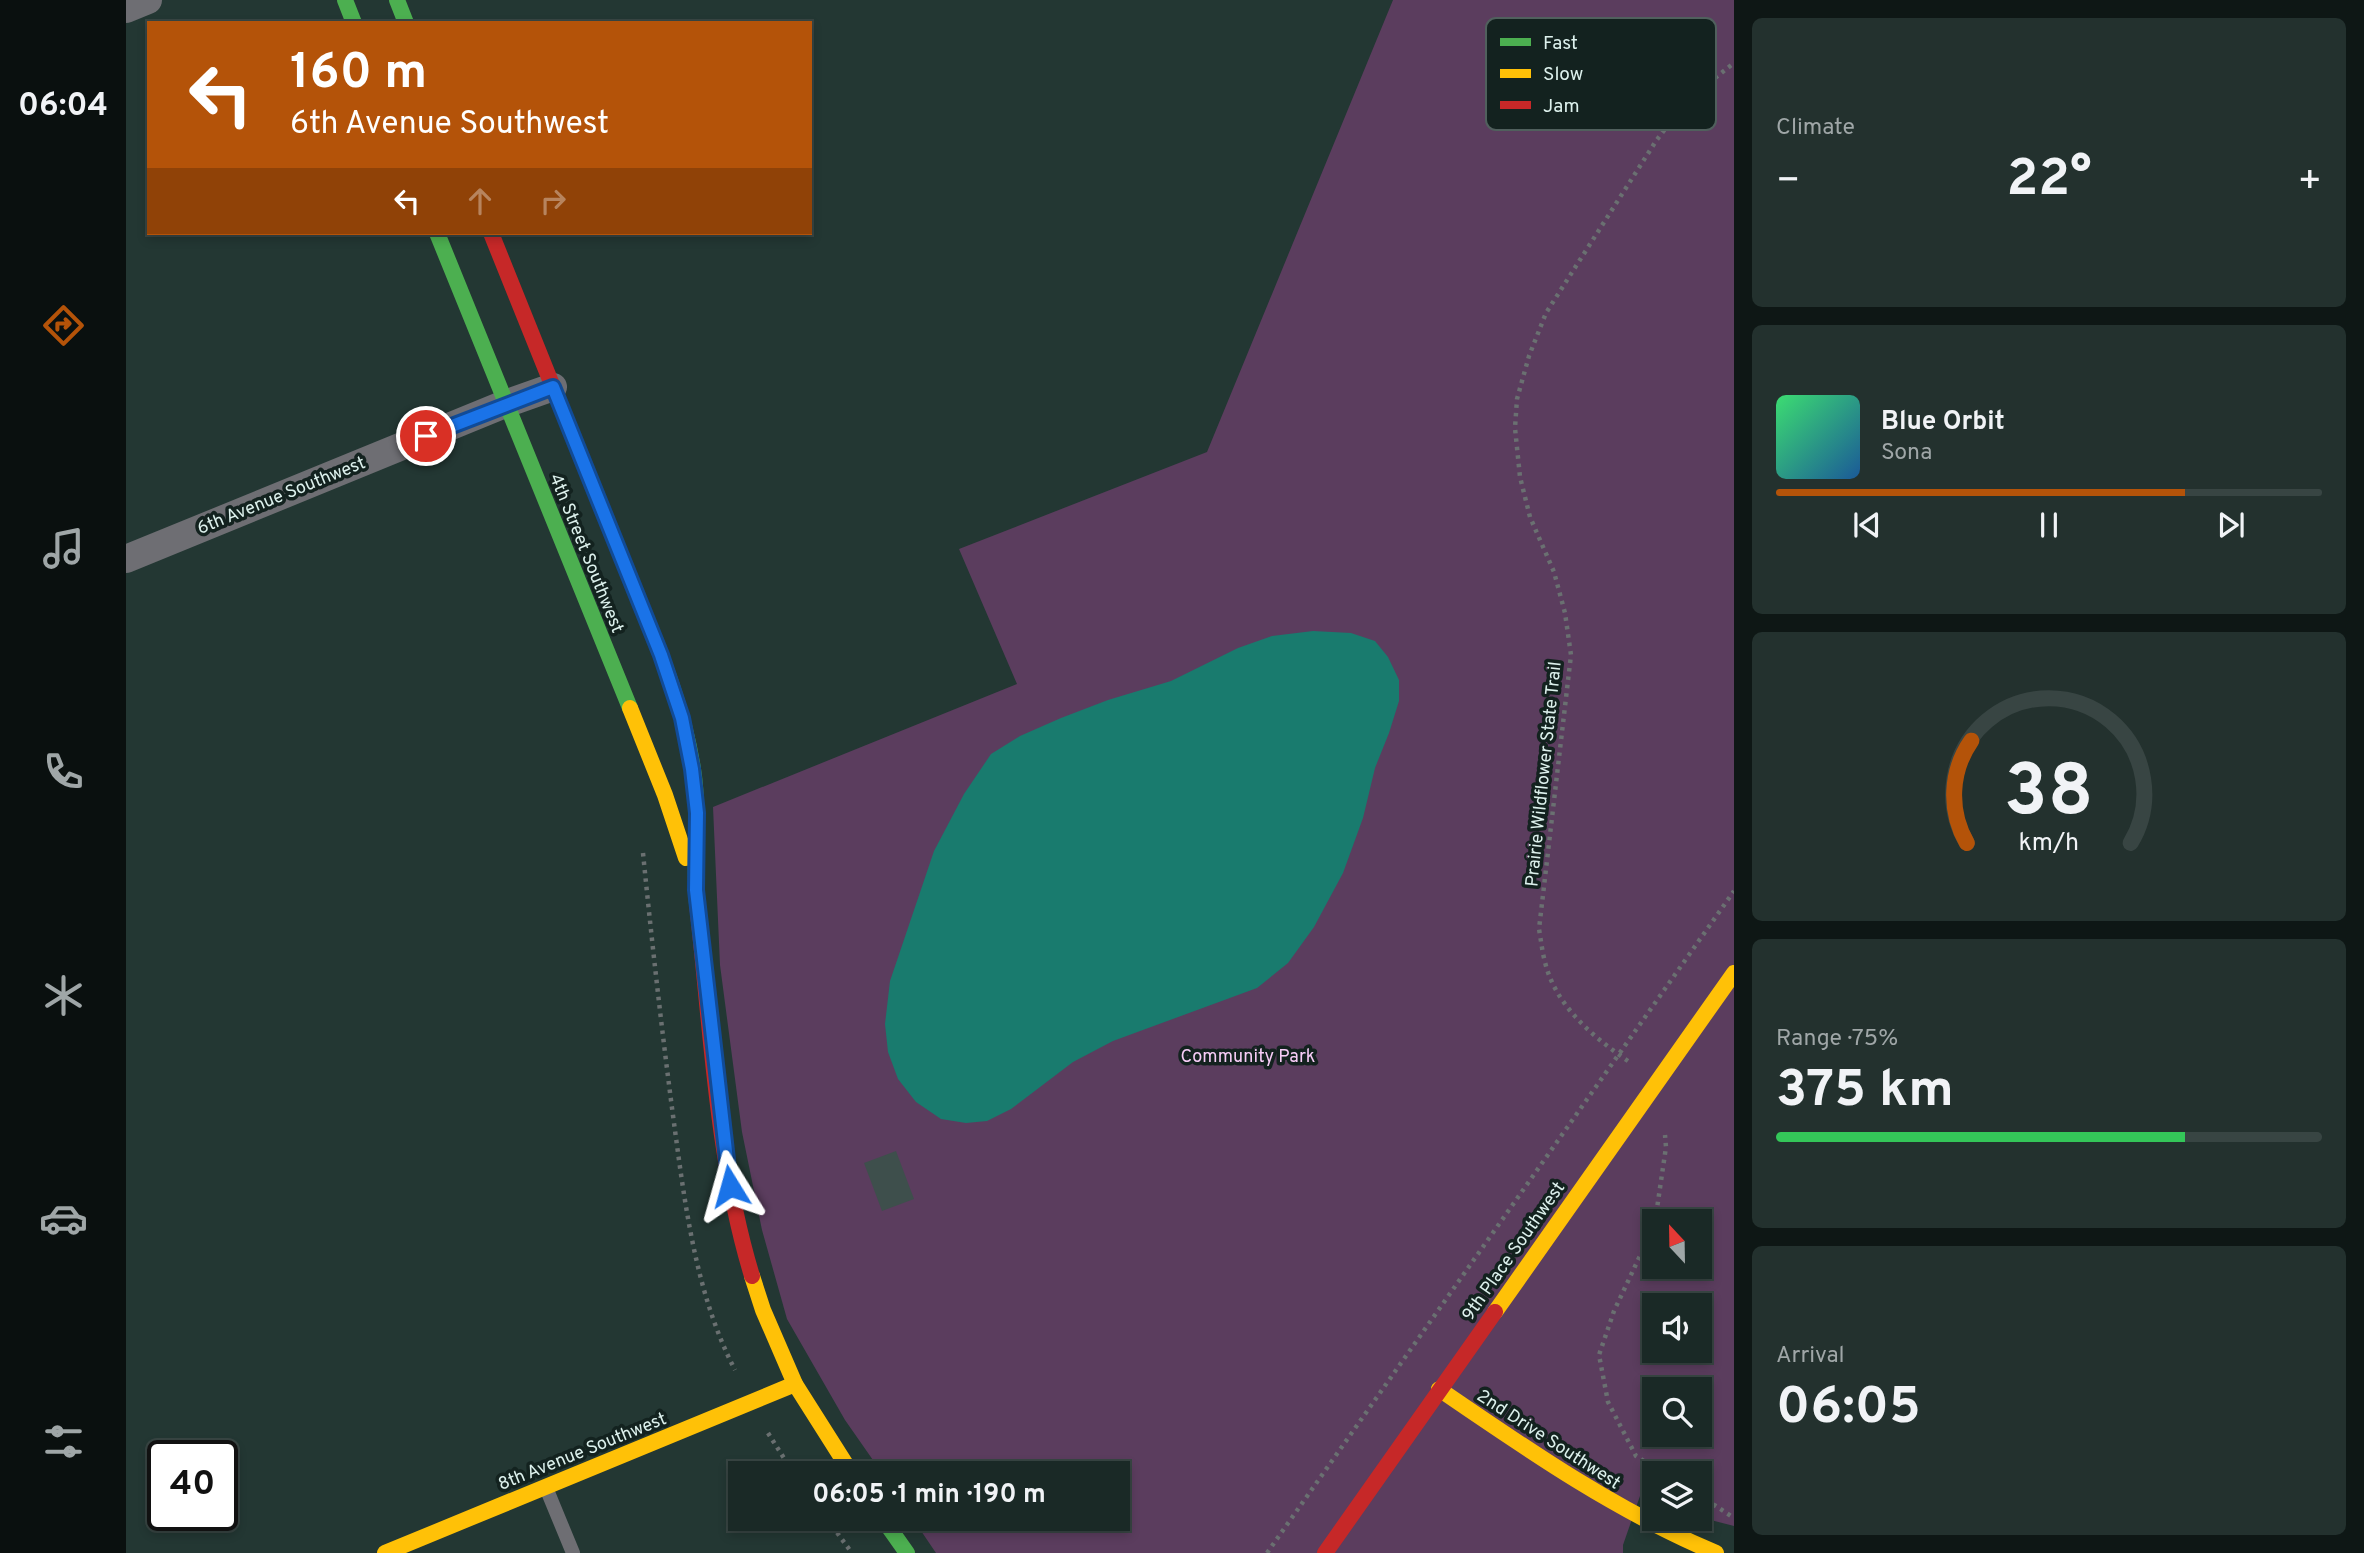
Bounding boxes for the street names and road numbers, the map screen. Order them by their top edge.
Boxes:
street label: 6th Avenue Southwest [194,452,369,541]
street label: 4th Street Southwest [543,470,628,637]
street label: Prairie Wildflower State Trail [1521,660,1568,888]
street label: 9th Place Southwest [1458,1178,1571,1326]
street label: 2nd Drive Southwest [1472,1385,1624,1495]
street label: 8th Avenue Southwest [495,1408,670,1497]

